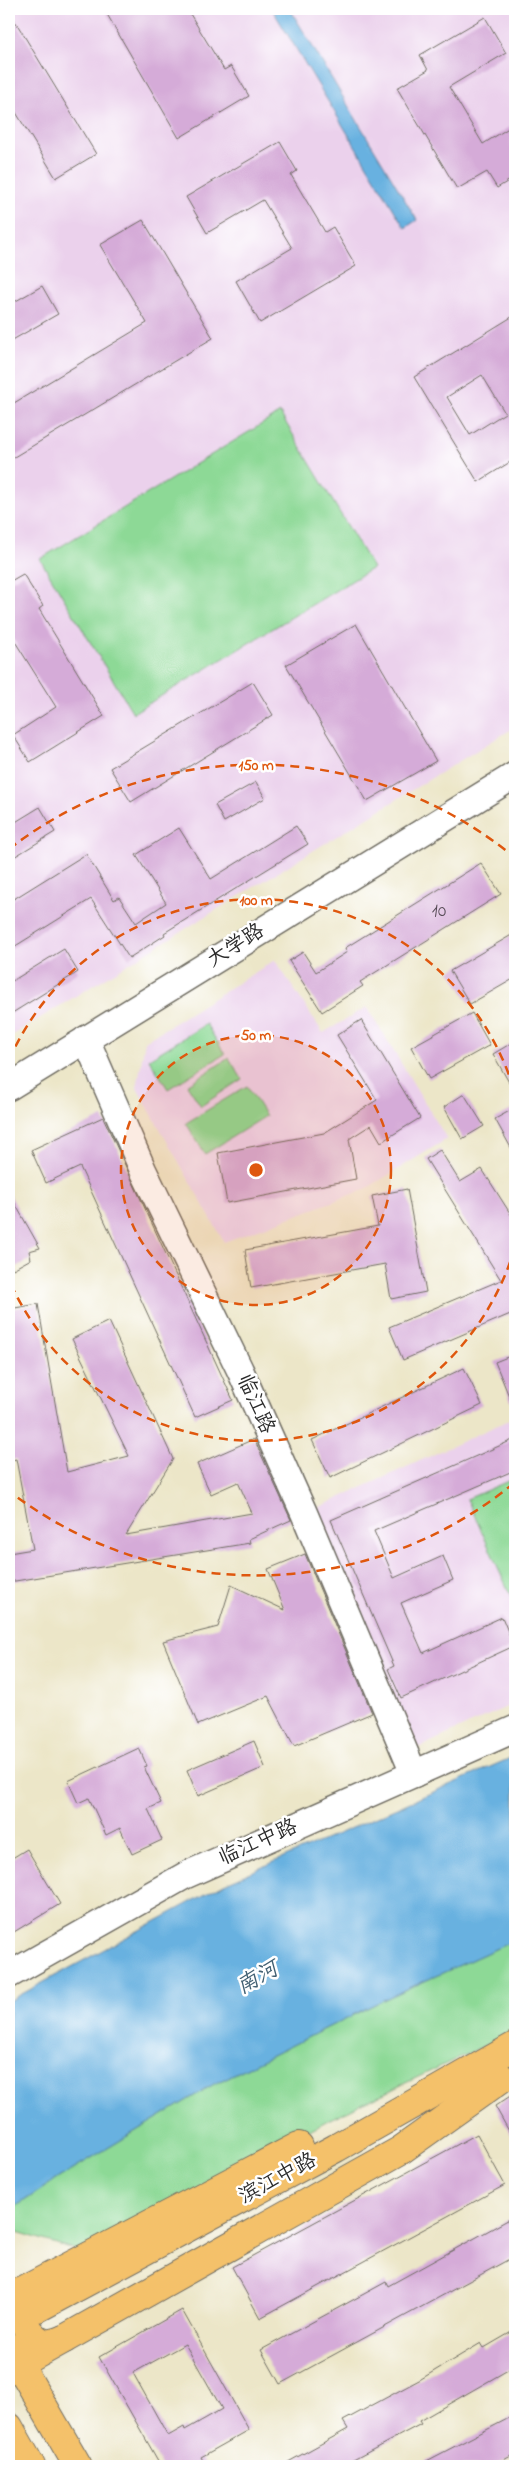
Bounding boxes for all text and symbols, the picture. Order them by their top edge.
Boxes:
text: 150 m [238,755,274,777]
text: 100 m [239,890,273,912]
house number: 10 [432,898,446,925]
street label: 大学路 [201,917,271,975]
text: 50 m [241,1025,272,1047]
centre of rings [247,1161,265,1179]
street label: 临江路 [228,1369,282,1439]
street label: 临江中路 [214,1812,302,1874]
water label: 南河 [231,1953,288,2004]
street label: 滨江中路 [234,2146,322,2212]

